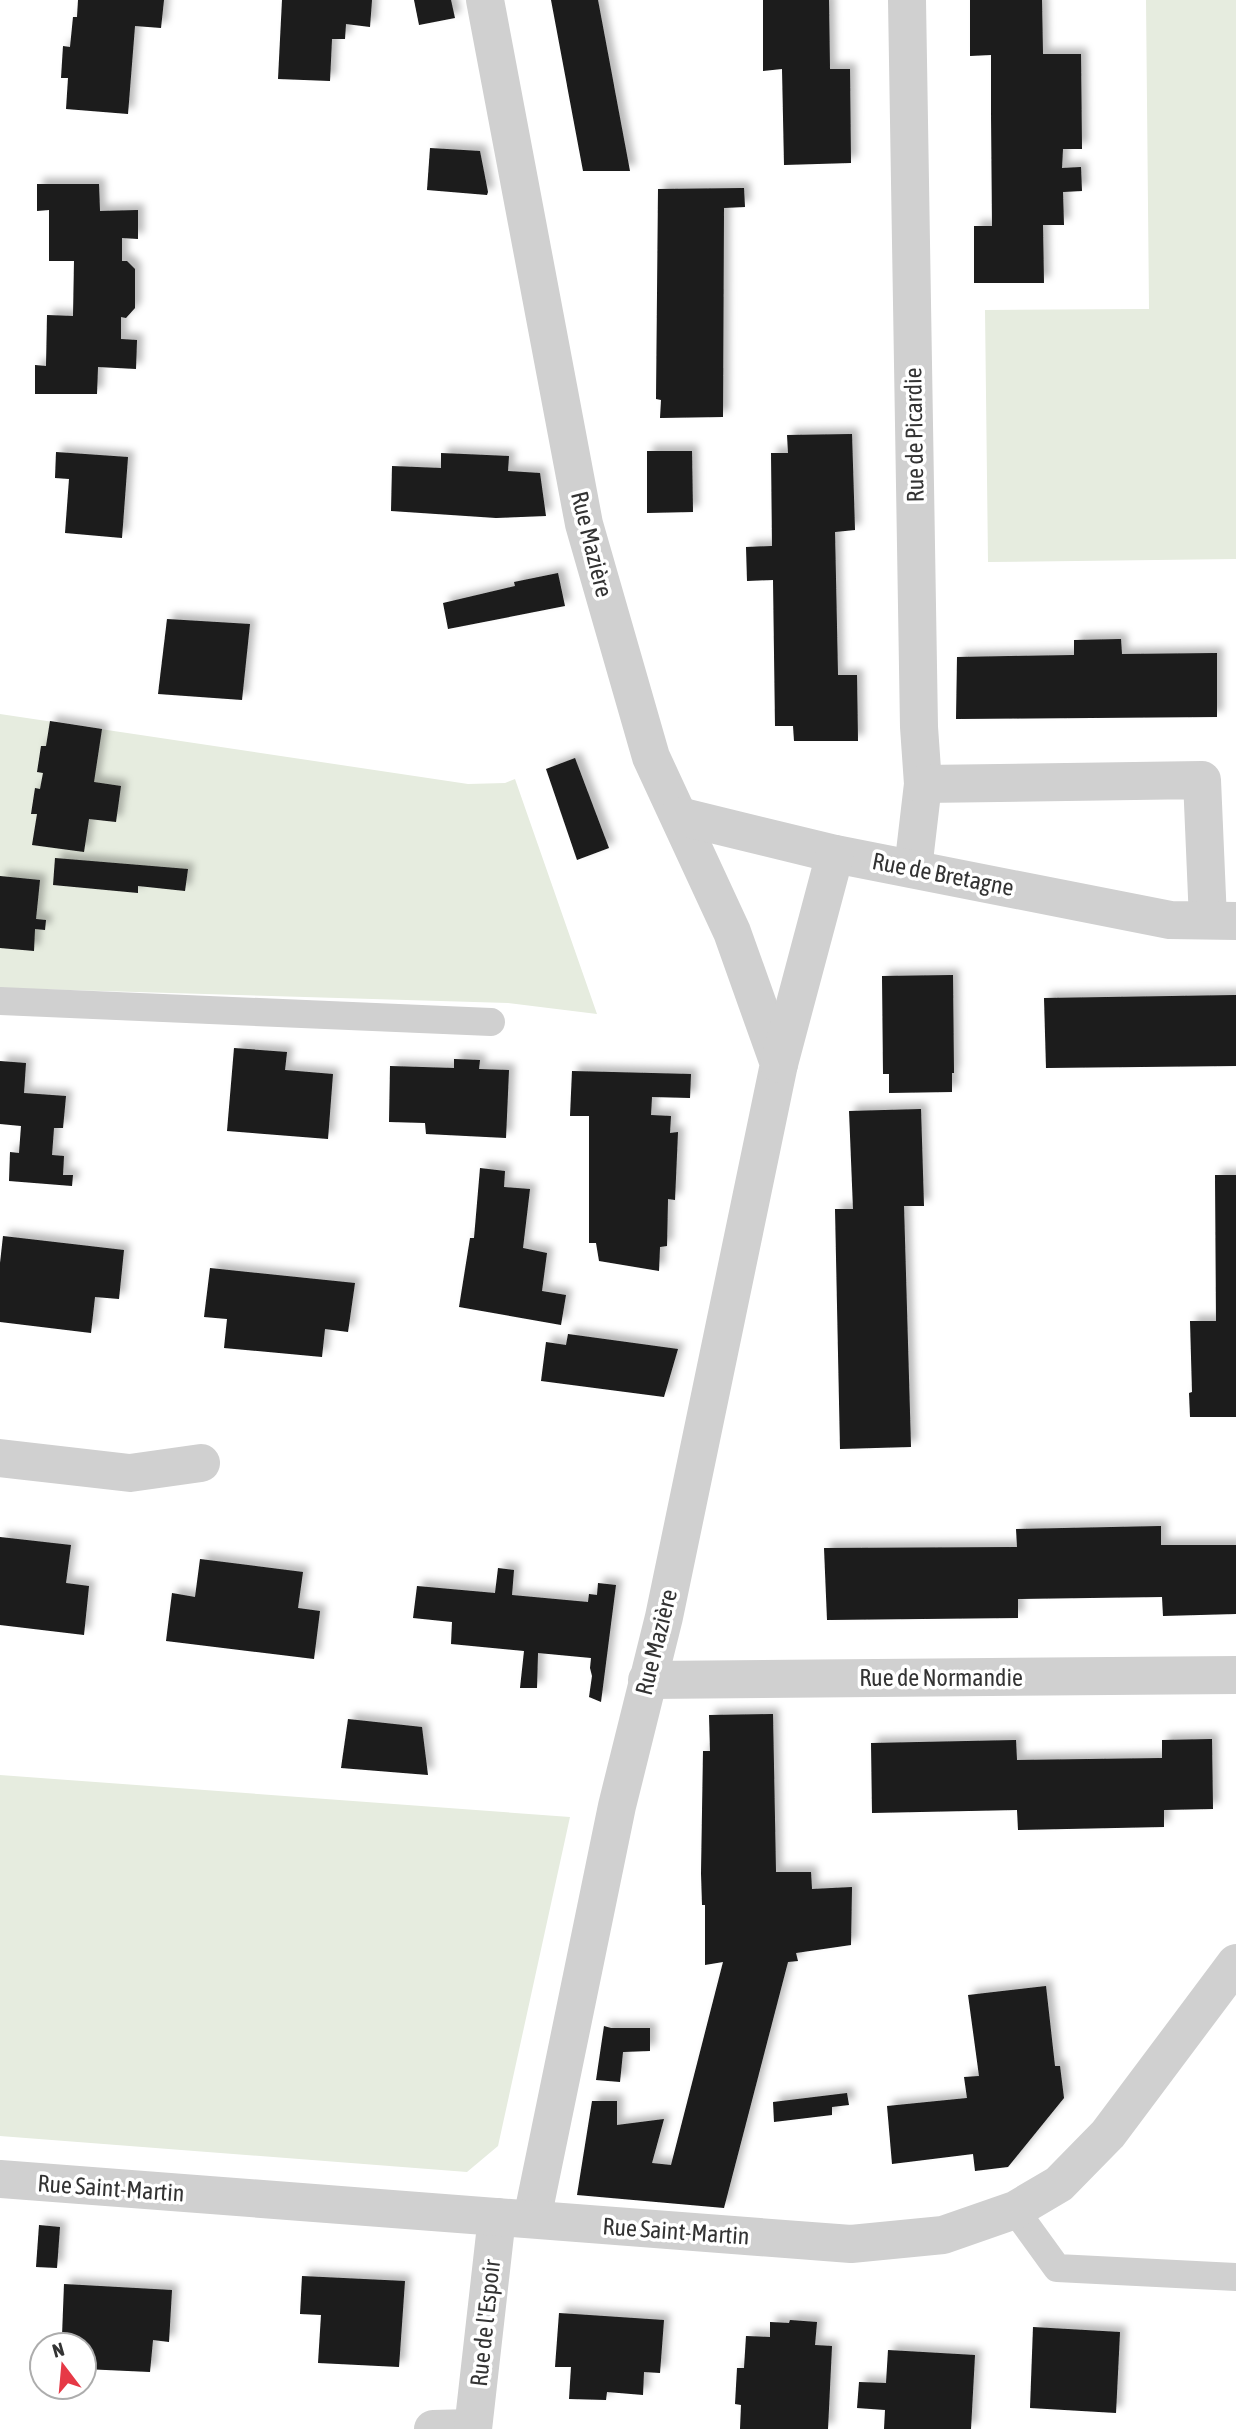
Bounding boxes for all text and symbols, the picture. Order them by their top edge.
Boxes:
street label: Rue de Picardie [899,367,929,503]
street label: Rue Mazière [566,488,618,600]
street label: Rue de Bretagne [870,847,1016,901]
street label: Rue Mazière [630,1586,682,1698]
street label: Rue de Normandie [859,1664,1023,1691]
street label: Rue Saint-Martin [37,2169,185,2207]
street label: Rue Saint-Martin [602,2212,750,2250]
street label: Rue de l'Espoir [465,2257,505,2388]
north arrow [28,2331,98,2401]
text: N [50,2338,67,2362]

